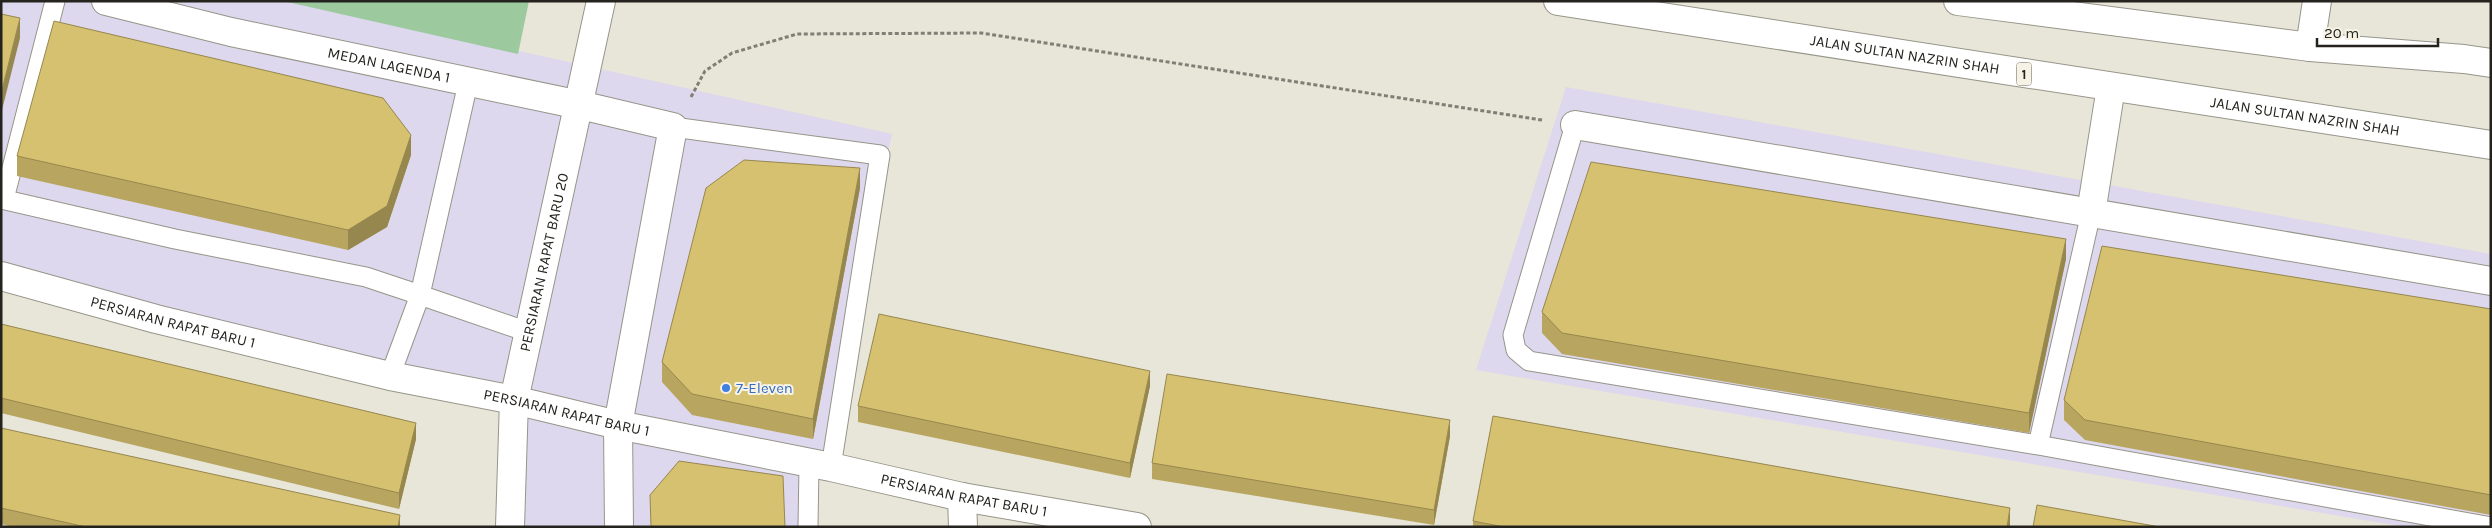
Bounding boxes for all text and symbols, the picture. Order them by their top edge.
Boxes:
scale bar [2317,15,2438,47]
text: 20 m [2324,24,2359,42]
street label: JALAN SULTAN NAZRIN SHAH [1809,31,2001,78]
street label: MEDAN LAGENDA 1 [326,43,452,87]
road number: 1 [2016,62,2032,86]
street label: JALAN SULTAN NAZRIN SHAH [2209,93,2401,140]
street label: PERSIARAN RAPAT BARU 20 [516,171,572,353]
street label: PERSIARAN RAPAT BARU 1 [88,292,257,352]
place label: 7-Eleven [736,379,793,397]
marker: 7-Eleven [720,382,732,394]
street label: PERSIARAN RAPAT BARU 1 [482,385,651,440]
street label: PERSIARAN RAPAT BARU 1 [879,470,1049,520]

